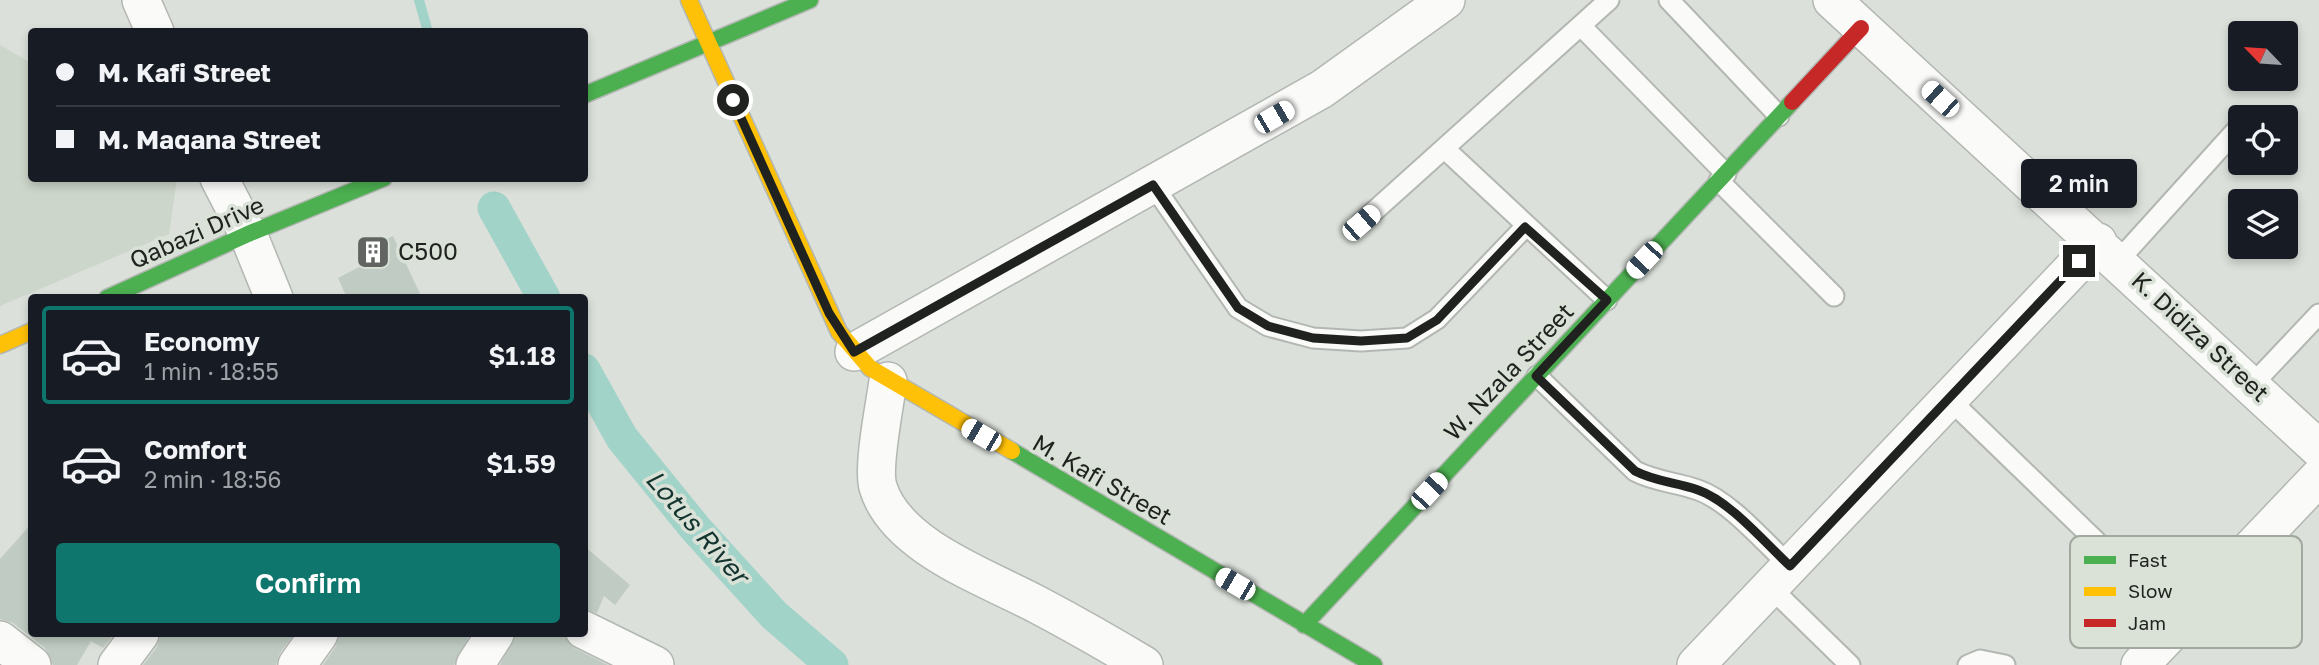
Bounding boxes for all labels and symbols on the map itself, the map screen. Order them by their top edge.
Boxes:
north arrow [2228,21,2298,91]
car [1918,77,1963,121]
route start [717,84,749,116]
car [1251,97,1298,137]
callout: 2 min [2021,160,2137,208]
street label: Qabazi Drive [125,189,268,274]
car [1339,201,1384,245]
building icon: C500 [354,233,392,271]
place label: C500 [398,236,458,265]
car [1622,237,1667,283]
route end [2063,245,2095,277]
street label: K. Didiza Street [2126,265,2276,407]
street label: W. Nzala Street [1437,296,1579,446]
car [958,415,1005,455]
street label: M. Kafi Street [1028,427,1178,530]
water label: Lotus River [640,463,758,593]
car [1407,468,1452,514]
legend [2070,536,2302,648]
text: Fast [2128,548,2167,571]
car [1212,564,1259,604]
text: Slow [2128,579,2173,602]
text: Jam [2128,611,2166,634]

